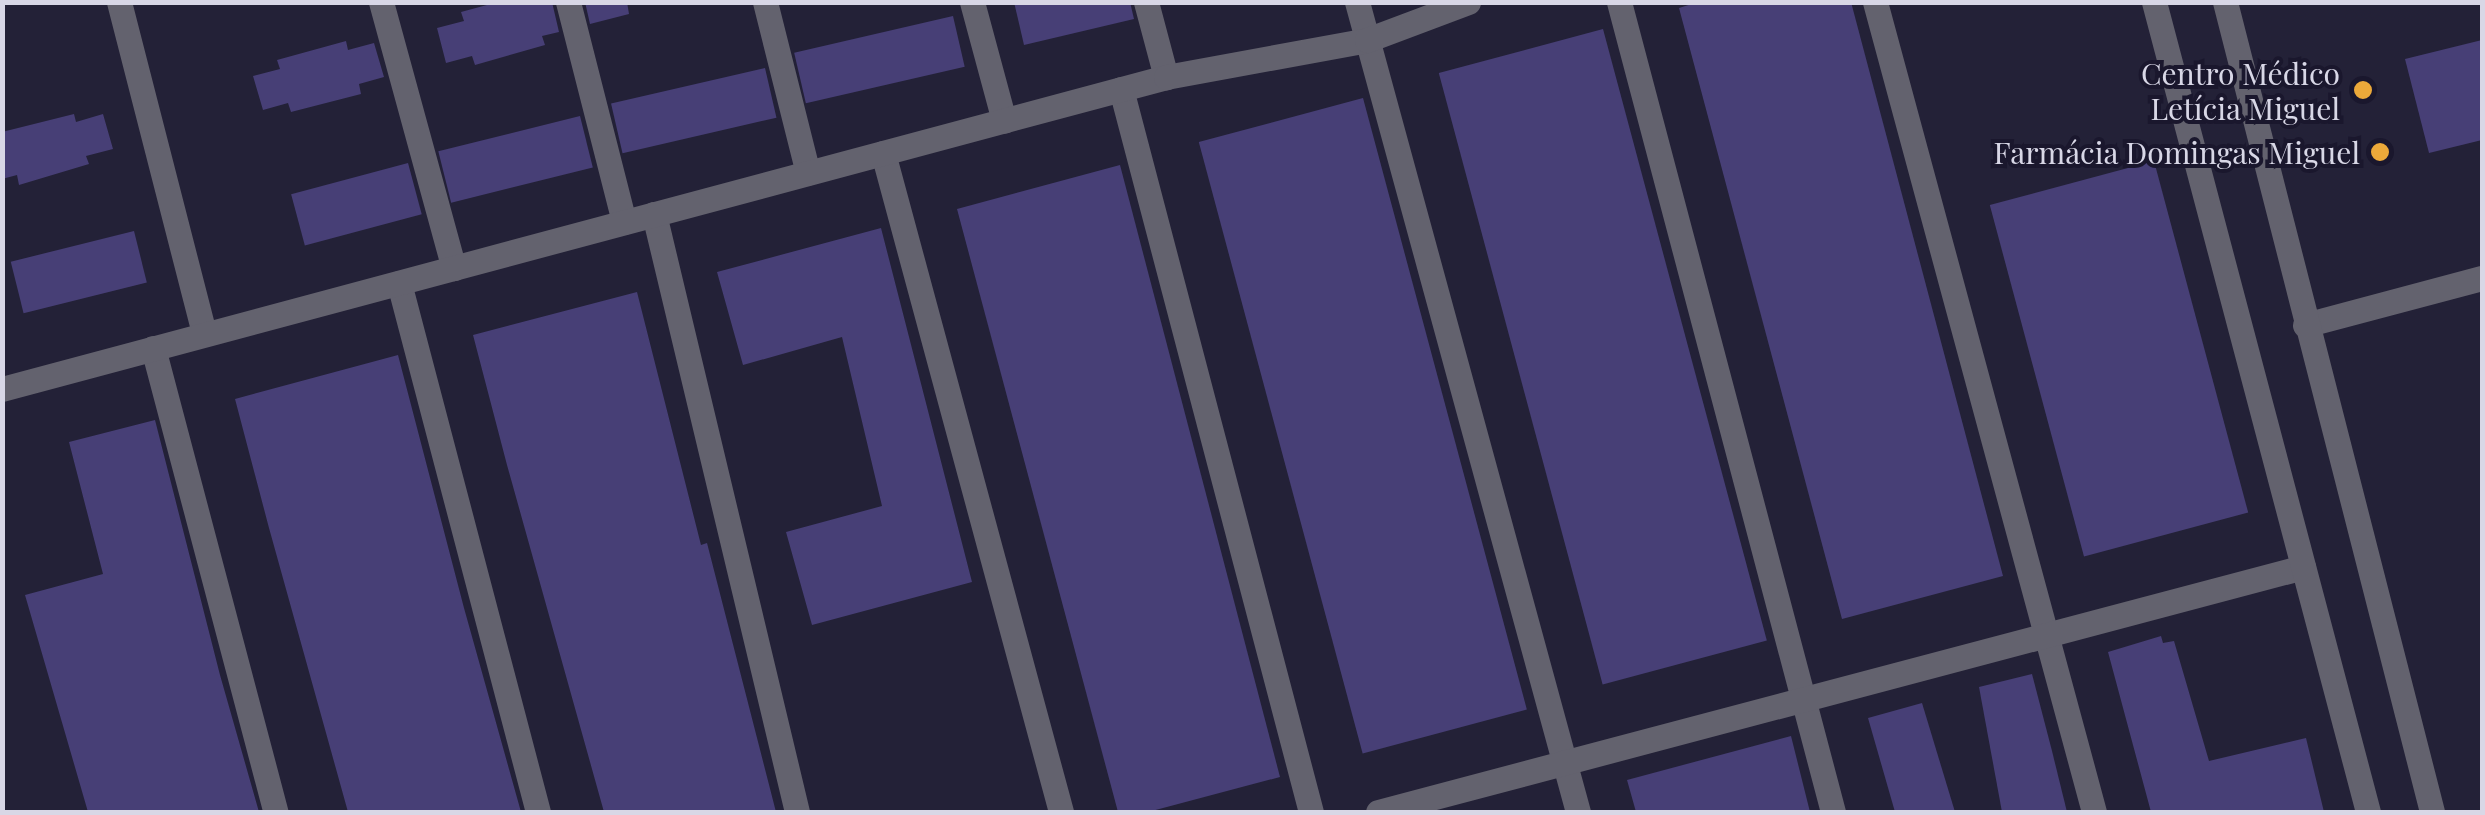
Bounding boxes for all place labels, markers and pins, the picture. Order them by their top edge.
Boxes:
place label: Centro Médico Letícia Miguel [2141,55,2340,126]
marker: Centro Médico Letícia Miguel [2350,77,2376,103]
place label: Farmácia Domingas Miguel [1993,134,2360,170]
marker: Farmácia Domingas Miguel [2369,141,2391,163]

